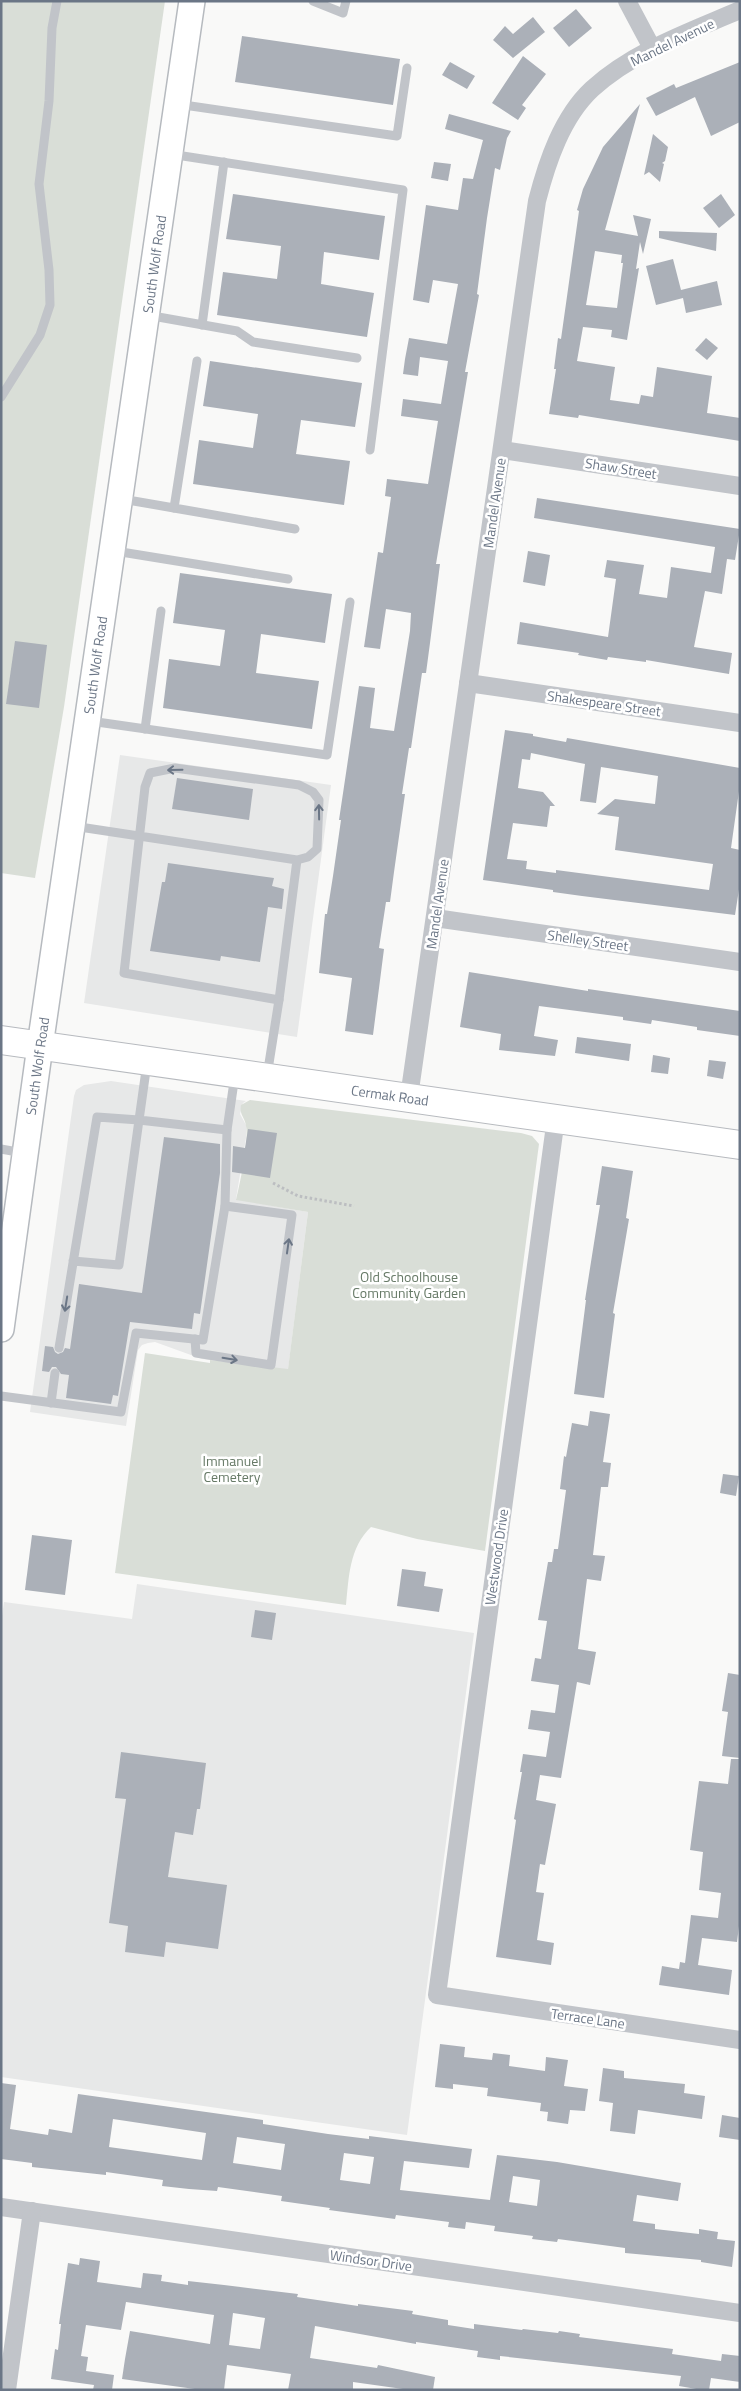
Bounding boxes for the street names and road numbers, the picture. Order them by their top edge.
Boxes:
street label: Mandel Avenue [627,13,717,71]
street label: South Wolf Road [137,214,171,314]
street label: Shaw Street [584,452,658,484]
street label: Mandel Avenue [477,457,511,549]
street label: South Wolf Road [78,615,112,715]
street label: Shakespeare Street [546,685,662,721]
street label: Mandel Avenue [420,858,454,950]
street label: Shelley Street [546,924,630,956]
street label: South Wolf Road [20,1016,54,1116]
street label: Cermak Road [350,1079,430,1111]
street label: Westwood Drive [479,1507,513,1607]
street label: Terrace Lane [550,2002,626,2034]
street label: Windsor Drive [329,2244,413,2276]

